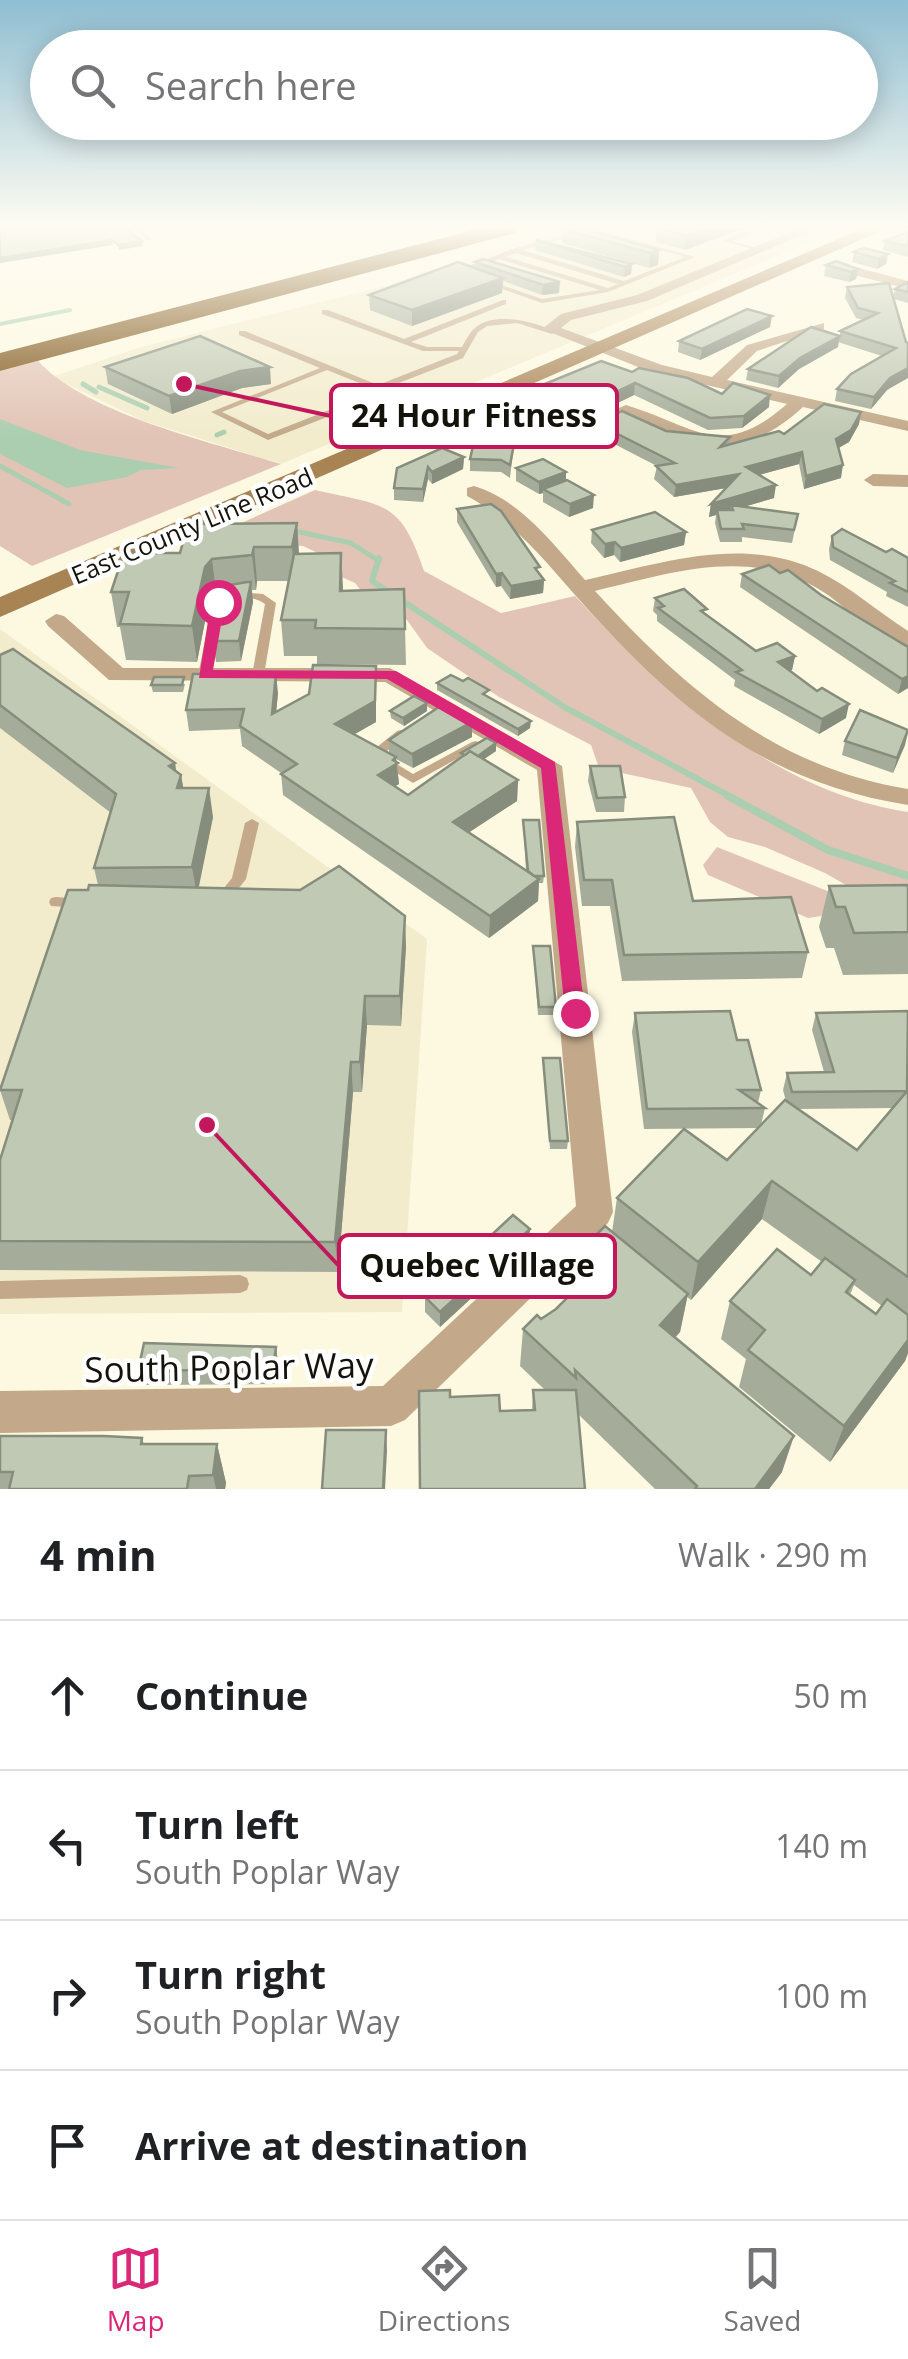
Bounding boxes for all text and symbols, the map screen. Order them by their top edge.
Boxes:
search box [30,30,878,140]
icon: search [65,58,120,113]
text: Search here [145,59,357,111]
callout: 24 Hour Fitness [331,385,617,447]
text: 24 Hour Fitness [351,393,597,436]
street label: East County Line Road [66,459,318,591]
route start [196,580,242,626]
route end [553,991,599,1037]
callout: Quebec Village [339,1235,615,1297]
text: Quebec Village [359,1243,595,1286]
street label: South Poplar Way [84,1340,374,1393]
text: 4 min [40,1526,157,1583]
text: Walk · 290 m [678,1533,868,1576]
icon: ahead [40,1668,95,1723]
text: Continue [135,1669,308,1721]
text: 50 m [793,1674,868,1717]
text: Turn left [135,1798,299,1850]
icon: left [40,1818,95,1873]
text: 140 m [775,1824,868,1867]
text: South Poplar Way [135,1850,399,1893]
text: Turn right [135,1948,326,2000]
icon: right [40,1968,95,2023]
text: 100 m [775,1974,868,2017]
text: South Poplar Way [135,2000,399,2043]
icon: arrive [40,2118,95,2173]
text: Arrive at destination [135,2119,529,2171]
tab: Map [107,2241,165,2339]
tab: Directions [378,2241,510,2339]
tab: Saved [724,2241,801,2339]

